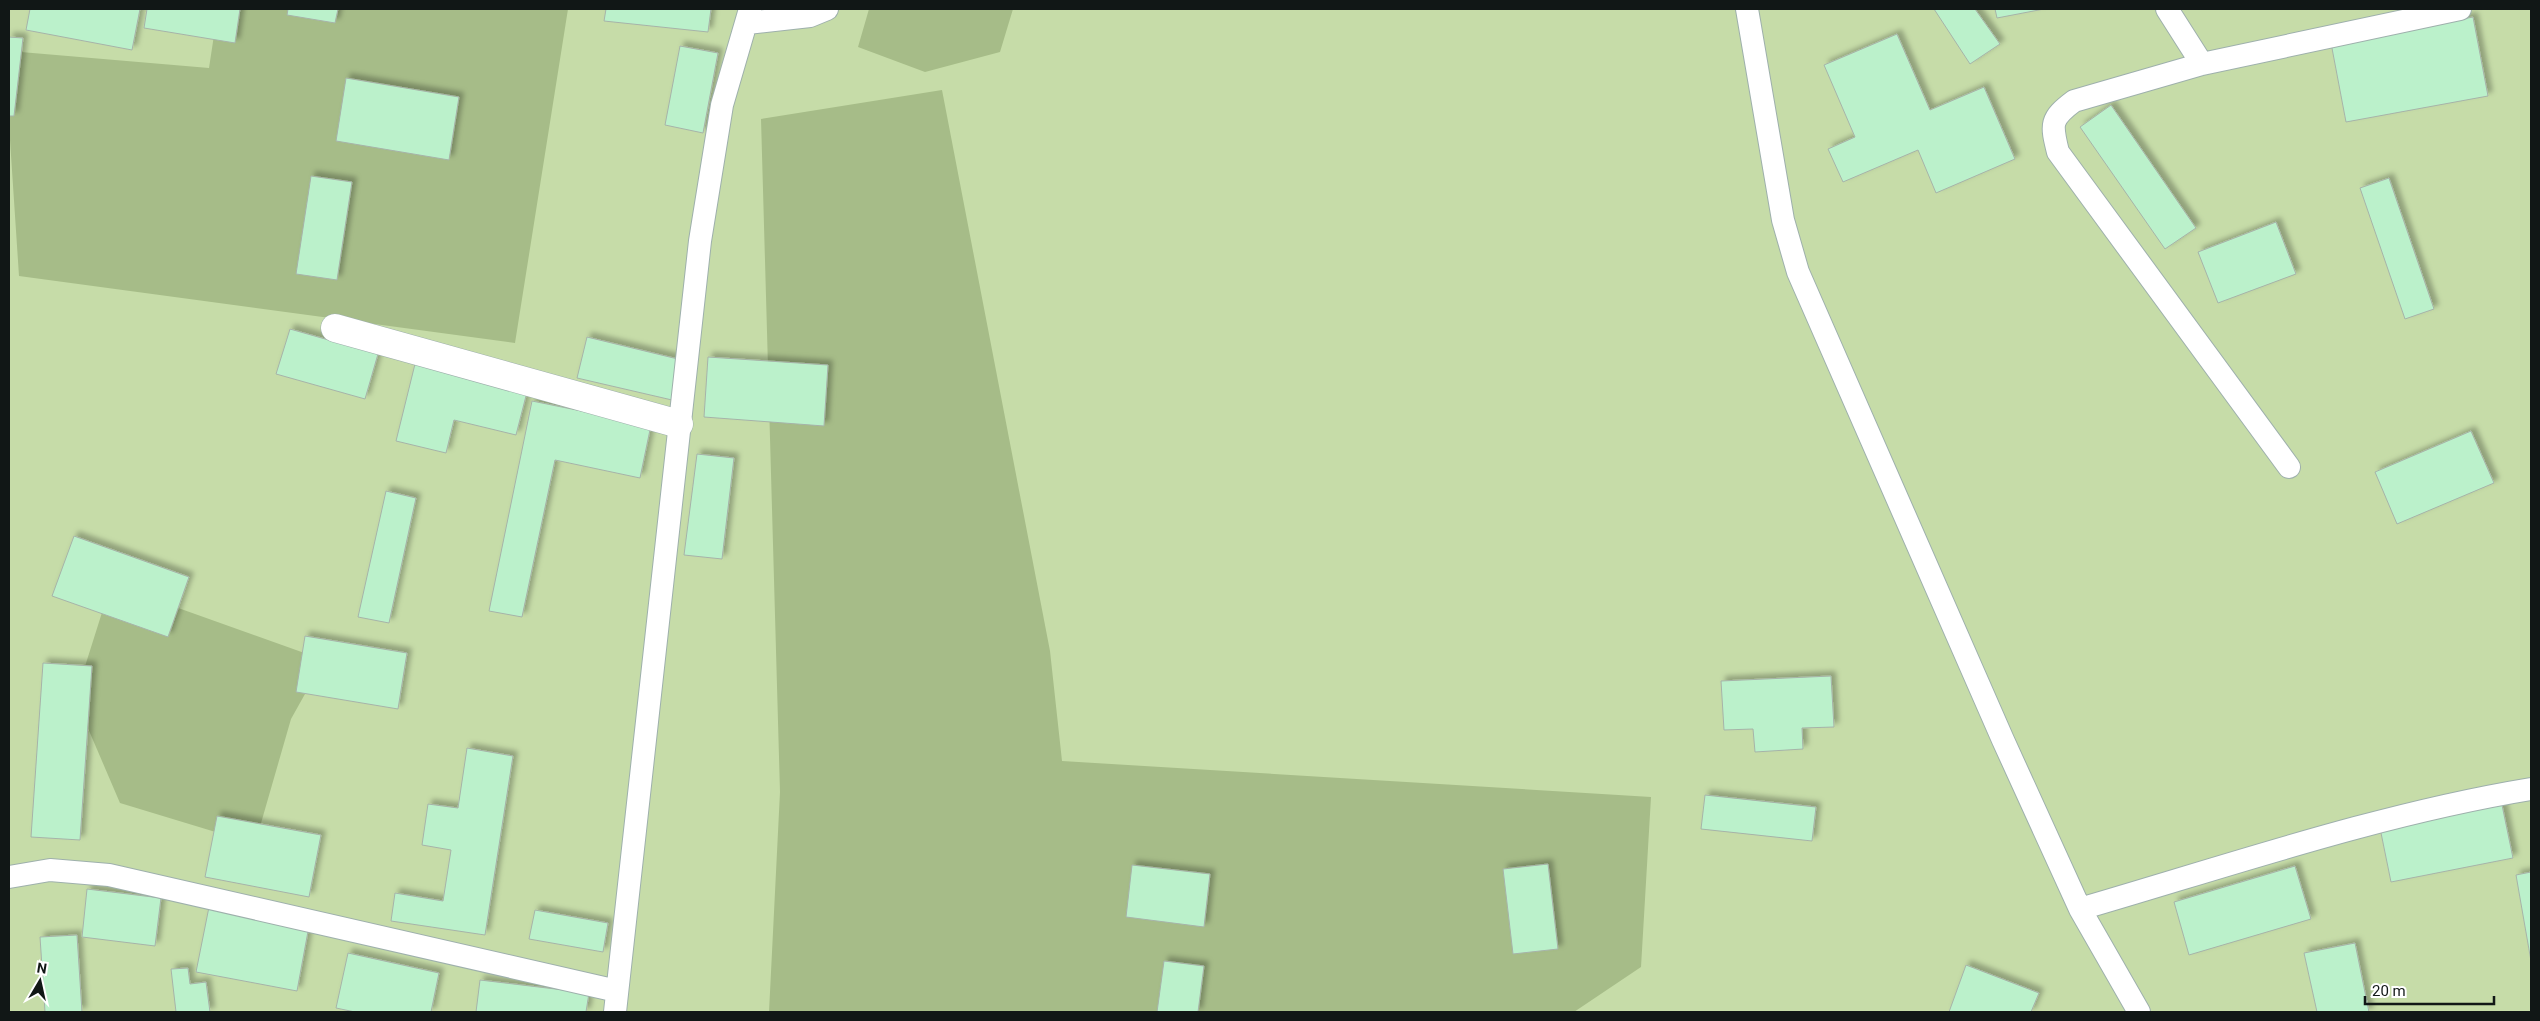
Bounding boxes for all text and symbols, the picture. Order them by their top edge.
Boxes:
north arrow [15,956,65,1006]
text: N [36,959,48,977]
scale bar [2365,974,2494,1006]
text: 20 m [2372,982,2406,1000]

